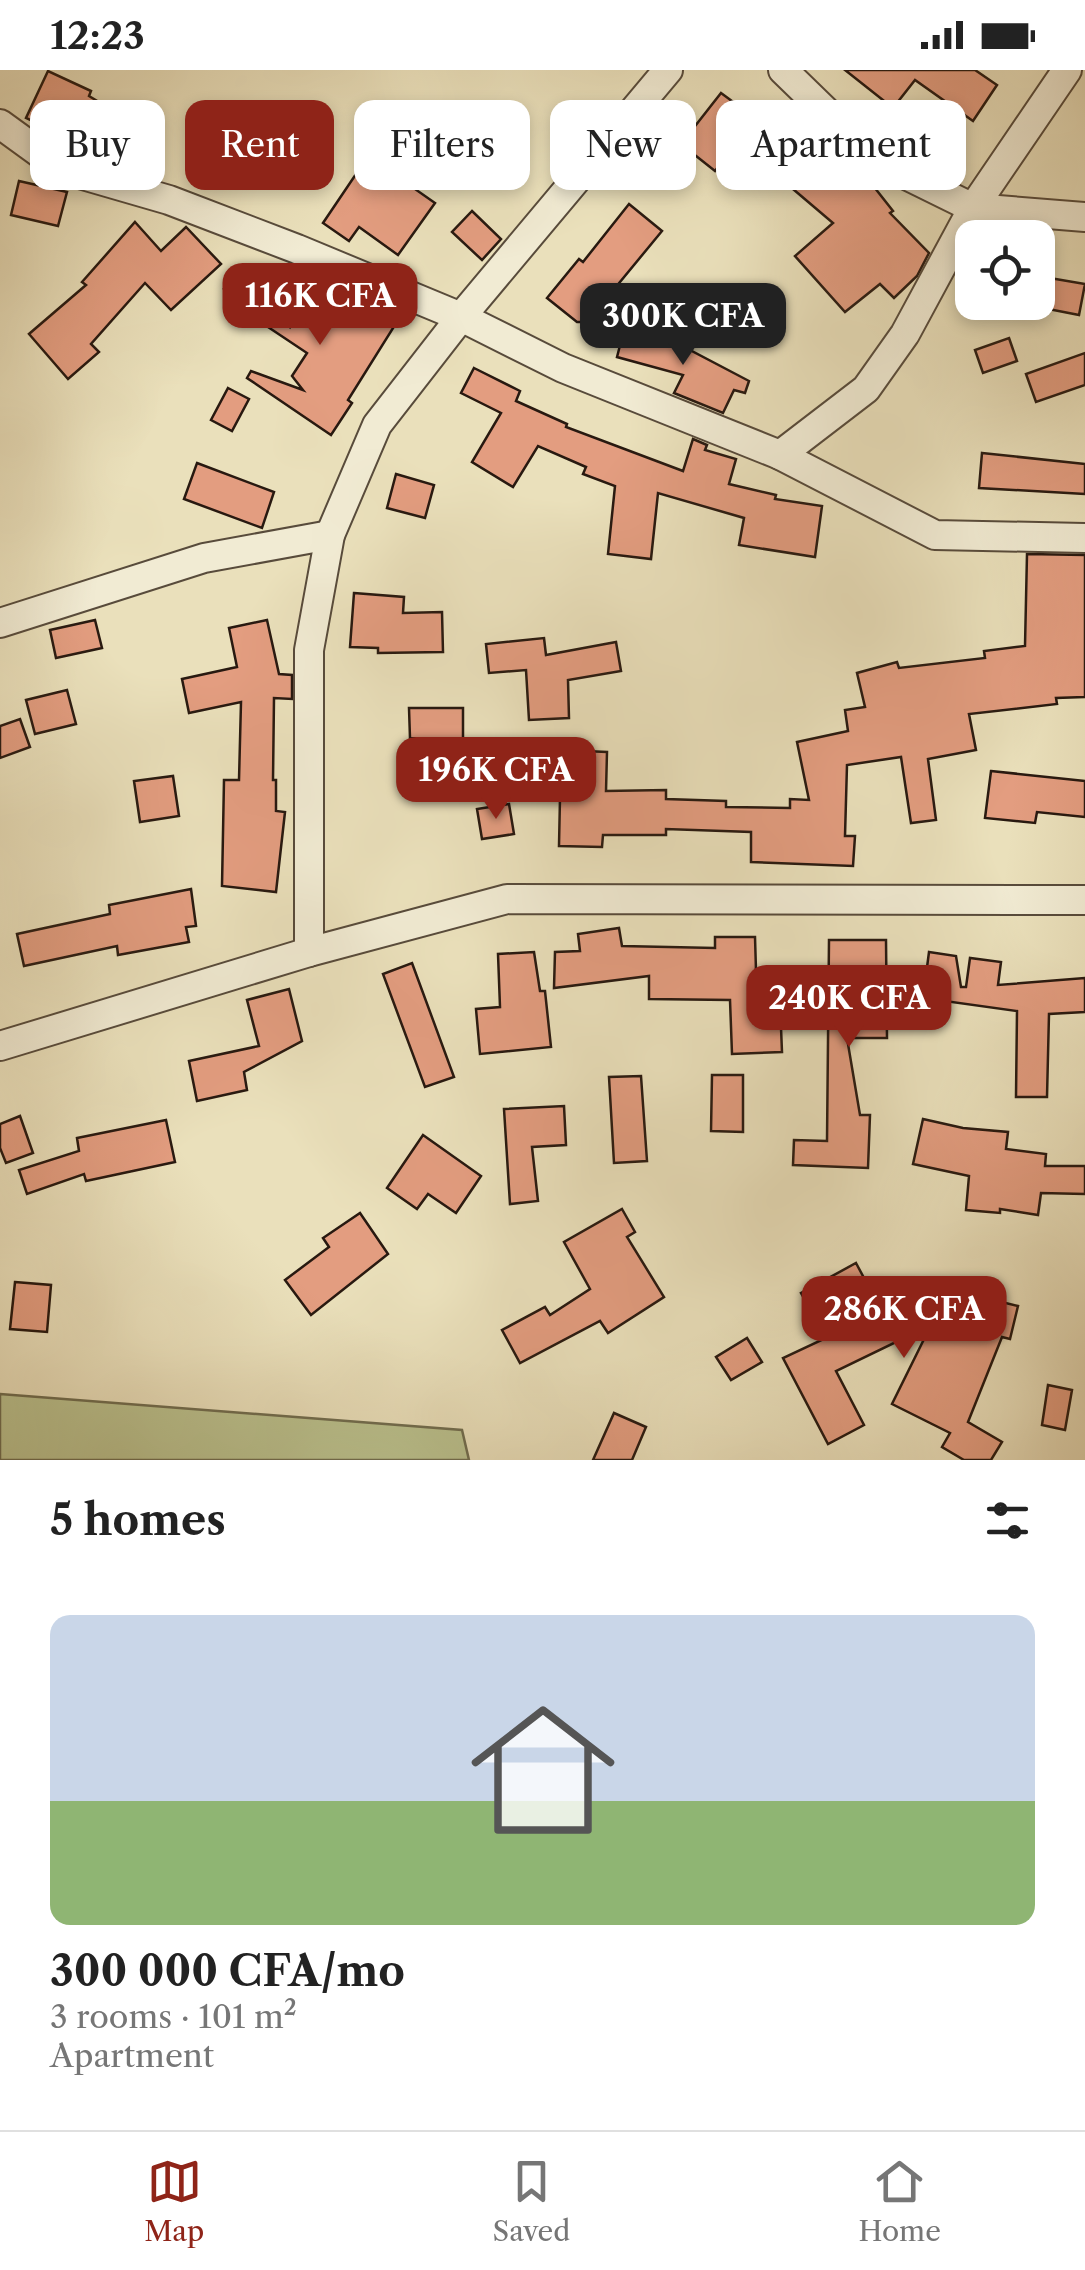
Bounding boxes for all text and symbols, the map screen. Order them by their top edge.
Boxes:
text: 12:23 [50,12,145,59]
chip: Buy [30,100,165,190]
chip: Rent [185,100,334,190]
chip: Filters [354,100,530,190]
chip: New [550,100,696,190]
chip: Apartment [716,100,966,190]
map controls [955,220,1055,320]
button: locate [955,220,1055,320]
pin: 116K CFA [217,263,423,348]
text: 116K CFA [244,276,396,315]
pin: 300K CFA [580,283,786,368]
text: 300K CFA [602,296,764,335]
pin: 196K CFA [393,737,599,822]
text: 196K CFA [418,750,574,789]
pin: 240K CFA [746,965,952,1050]
text: 240K CFA [768,978,930,1017]
pin: 286K CFA [801,1276,1007,1361]
text: 286K CFA [824,1289,984,1328]
icon: filters [980,1493,1035,1548]
text: 5 homes [50,1494,226,1546]
icon: home [453,1680,633,1860]
text: 300 000 CFA/mo [50,1945,405,1997]
text: 3 rooms · 101 m² [50,1997,297,2036]
text: Apartment [50,2036,214,2075]
tab: Map [144,2154,204,2248]
tab: Saved [493,2154,570,2248]
tab: Home [859,2154,941,2248]

